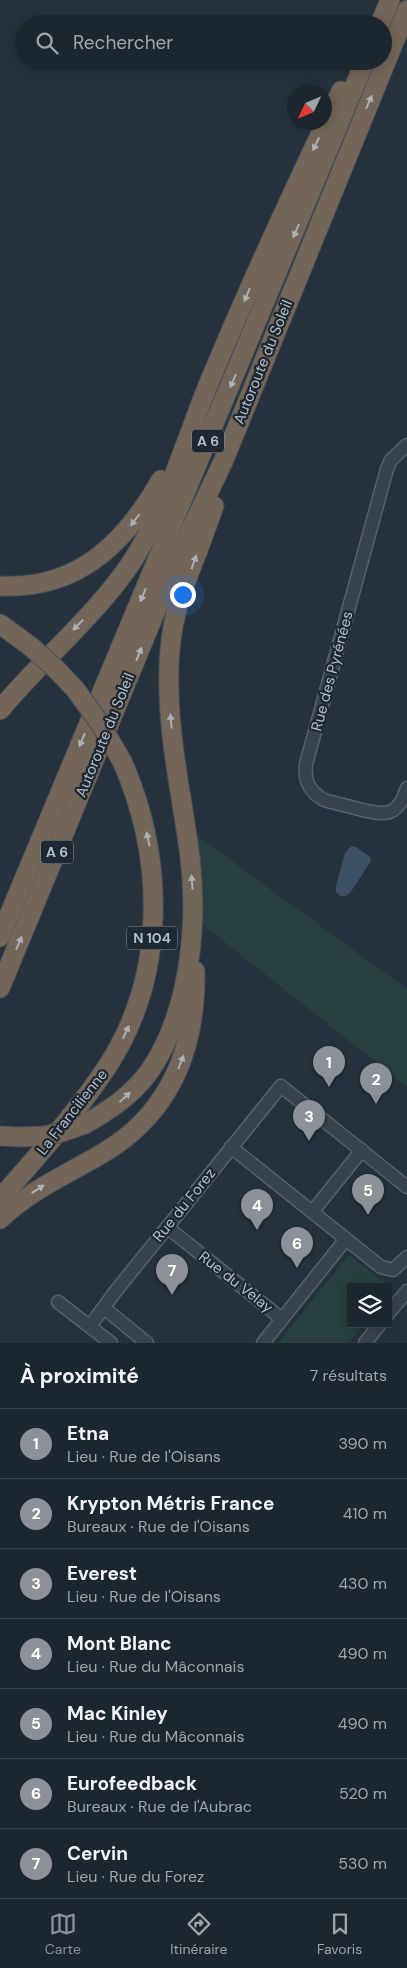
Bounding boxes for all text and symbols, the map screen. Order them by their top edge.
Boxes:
search box [15,15,392,70]
icon: search [33,29,61,57]
text: Rechercher [73,30,173,55]
north arrow [287,85,332,130]
one-way arrow [365,94,373,109]
one-way arrow [311,137,319,151]
one-way arrow [291,224,299,238]
one-way arrow [242,288,250,302]
street label: Autoroute du Soleil [229,297,297,427]
one-way arrow [229,374,237,389]
road number: A 6 [192,430,224,452]
one-way arrow [130,513,141,526]
one-way arrow [190,554,198,569]
your location [170,582,196,608]
one-way arrow [139,588,147,602]
street label: Rue des Pyrénées [306,609,358,733]
one-way arrow [72,619,84,631]
one-way arrow [135,647,143,661]
street label: Autoroute du Soleil [71,670,139,800]
one-way arrow [167,712,175,728]
one-way arrow [78,733,86,748]
one-way arrow [143,831,151,847]
road number: A 6 [41,840,73,864]
one-way arrow [187,874,195,890]
road number: N 104 [127,926,177,950]
one-way arrow [15,936,23,950]
one-way arrow [121,1025,130,1040]
pin: 1 [313,1046,345,1087]
one-way arrow [178,1055,186,1069]
pin: 2 [360,1063,392,1104]
street label: La Francilienne [32,1065,112,1159]
one-way arrow [119,1091,131,1103]
pin: 3 [293,1100,325,1141]
street label: Rue du Forez [148,1164,220,1246]
pin: 5 [352,1174,384,1215]
one-way arrow [31,1184,44,1193]
pin: 4 [241,1189,273,1230]
pin: 6 [281,1227,313,1268]
street label: Rue du Velay [195,1247,278,1318]
pin: 7 [156,1254,188,1295]
map controls [347,1283,392,1328]
button: layers [347,1283,392,1328]
text: À proximité [20,1362,139,1390]
text: 7 résultats [310,1365,387,1386]
text: Etna [67,1421,109,1446]
text: 1 [33,1433,39,1454]
text: 390 m [339,1433,387,1454]
text: Lieu · Rue de l'Oisans [67,1446,221,1467]
text: Krypton Métris France [67,1491,275,1516]
text: 2 [31,1503,41,1524]
text: 410 m [343,1503,387,1524]
text: Bureaux · Rue de l'Oisans [67,1516,250,1537]
text: Everest [67,1561,137,1586]
text: 3 [31,1573,41,1594]
text: 430 m [338,1573,387,1594]
text: Lieu · Rue de l'Oisans [67,1586,221,1607]
text: Mont Blanc [67,1631,171,1656]
text: 4 [31,1643,41,1664]
text: 490 m [338,1643,387,1664]
text: Lieu · Rue du Mâconnais [67,1656,244,1677]
text: Mac Kinley [67,1701,168,1726]
text: 5 [31,1713,41,1734]
text: 490 m [338,1713,387,1734]
text: Lieu · Rue du Mâconnais [67,1726,244,1747]
text: Eurofeedback [67,1771,197,1796]
text: 6 [31,1783,41,1804]
text: 520 m [339,1783,387,1804]
text: Bureaux · Rue de l'Aubrac [67,1796,252,1817]
text: Cervin [67,1841,128,1866]
text: 7 [32,1853,40,1874]
text: 530 m [338,1853,387,1874]
text: Lieu · Rue du Forez [67,1866,204,1887]
tab: Carte [45,1910,81,1958]
tab: Itinéraire [170,1910,227,1958]
tab: Favoris [317,1910,362,1958]

